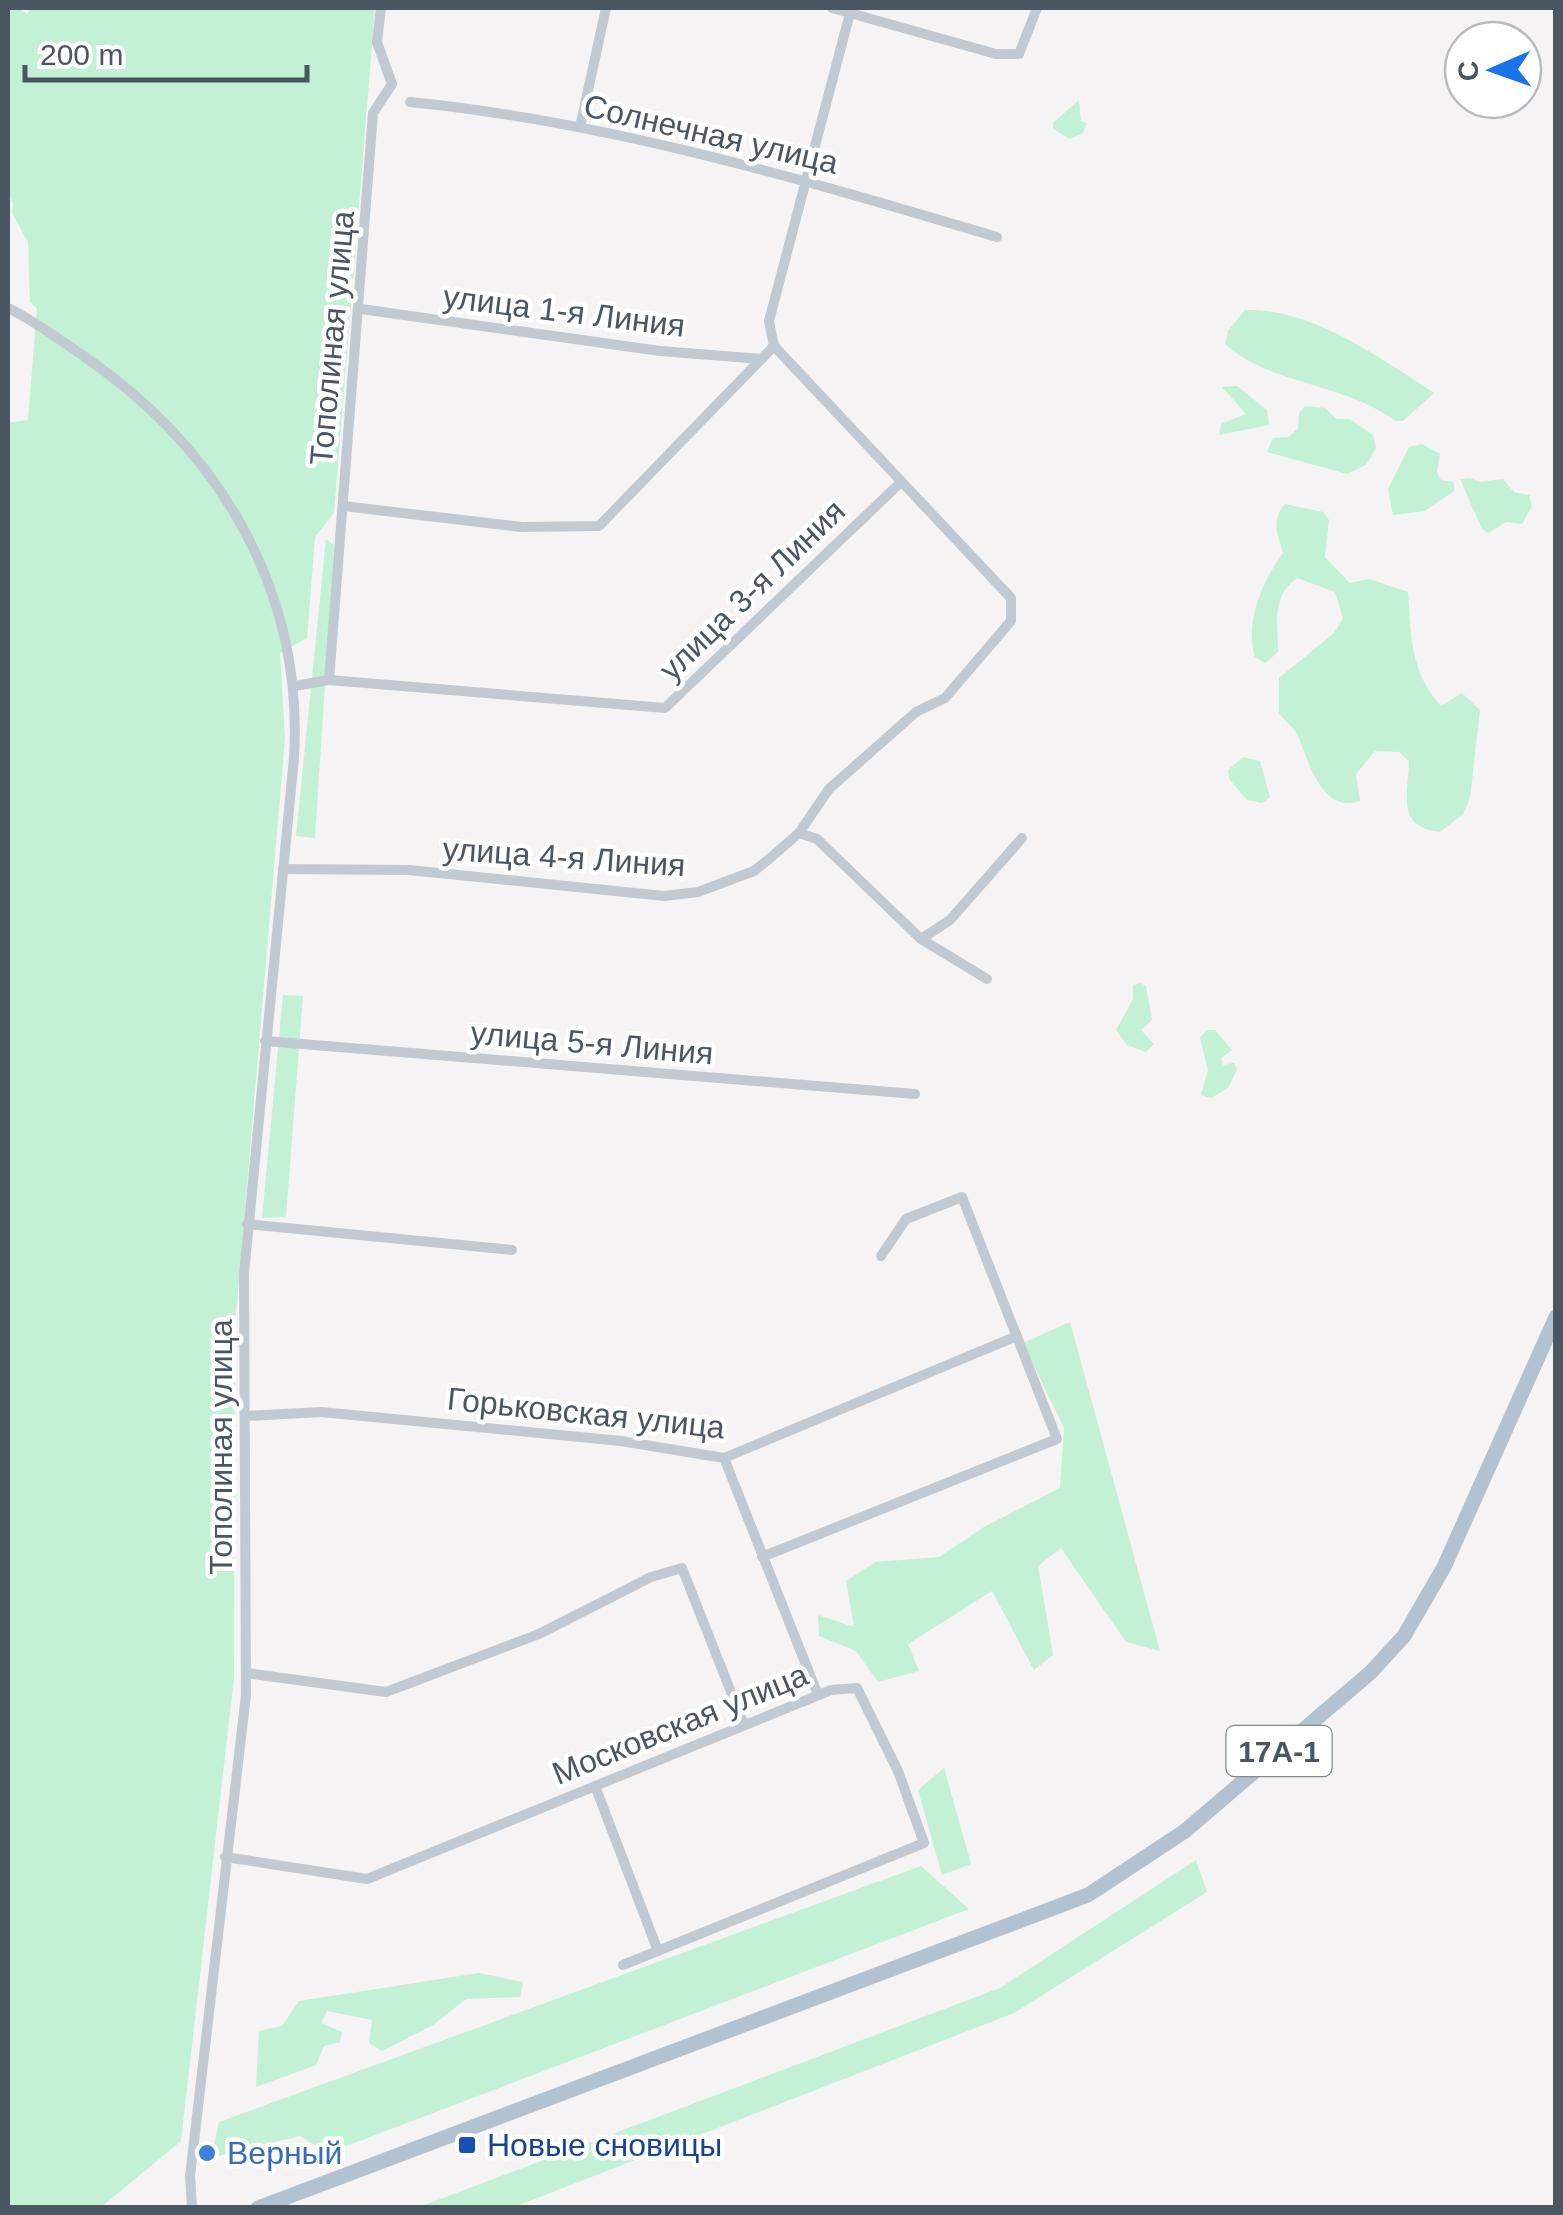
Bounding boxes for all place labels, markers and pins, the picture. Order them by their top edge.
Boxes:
place label: Новые сновицы [487,2127,722,2163]
marker: Новые сновицы [456,2134,478,2156]
place label: Верный [227,2135,342,2171]
marker: Верный [196,2142,218,2164]

